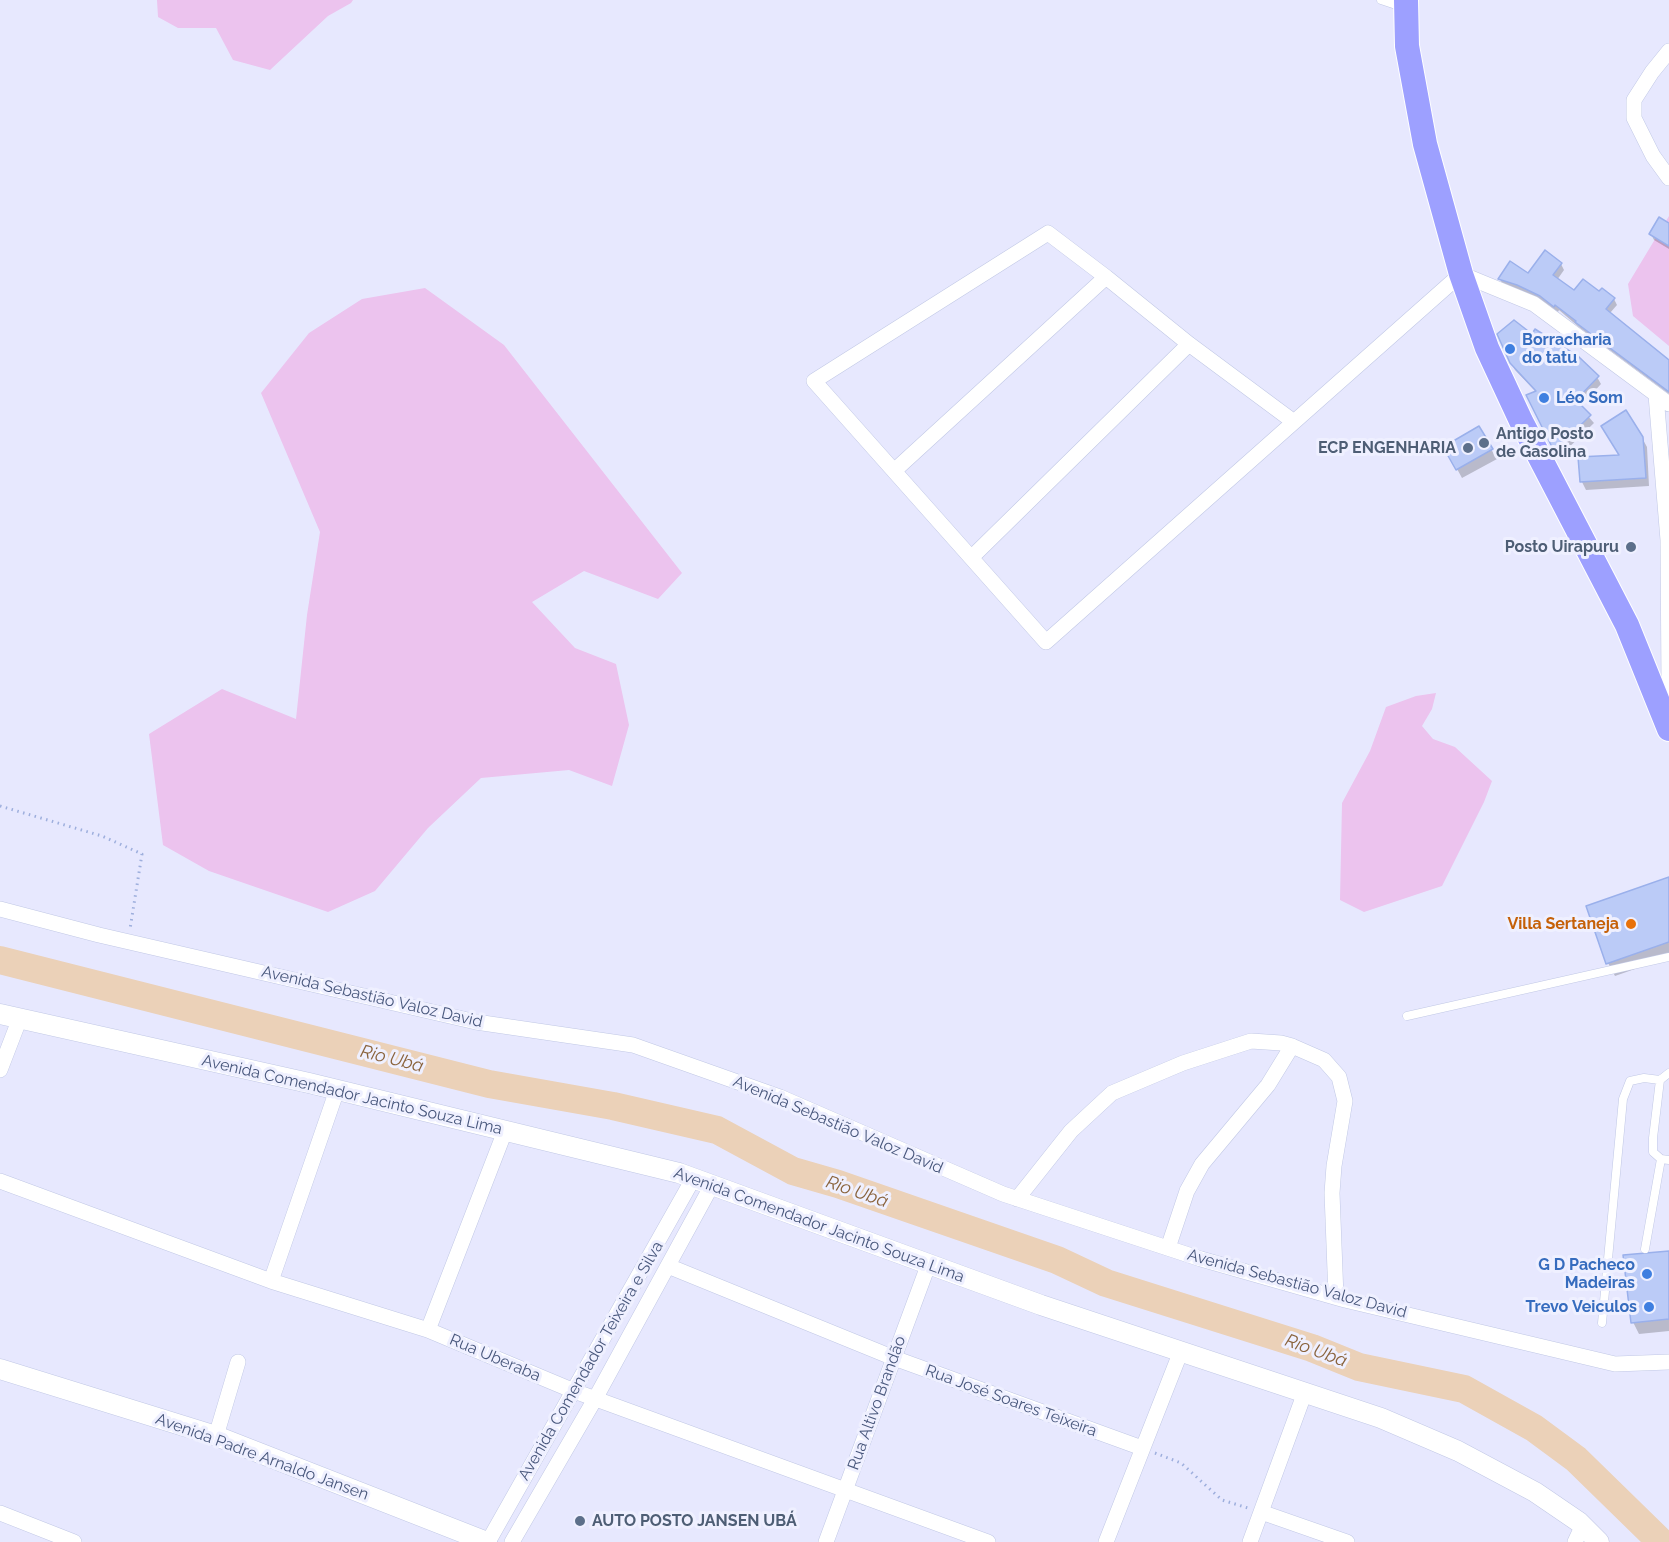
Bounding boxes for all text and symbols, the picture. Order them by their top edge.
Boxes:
place label: Borracharia do tatu [1522,330,1611,368]
marker: Borracharia do tatu [1503,342,1517,356]
place label: Léo Som [1556,388,1623,408]
marker: Léo Som [1537,391,1551,405]
place label: Antigo Posto de Gasolina [1496,424,1593,462]
marker: Antigo Posto de Gasolina [1477,436,1491,450]
place label: ECP ENGENHARIA [1318,438,1456,458]
marker: ECP ENGENHARIA [1461,441,1475,455]
place label: Posto Uirapuru [1505,537,1619,557]
marker: Posto Uirapuru [1624,540,1638,554]
place label: Villa Sertaneja [1507,914,1619,934]
marker: Villa Sertaneja [1624,917,1638,931]
street label: Avenida Sebastião Valoz David [260,962,484,1032]
water label: Rio Ubá [358,1041,426,1077]
street label: Avenida Comendador Jacinto Souza Lima [200,1051,504,1139]
street label: Avenida Sebastião Valoz David [730,1072,946,1178]
street label: Avenida Comendador Jacinto Souza Lima [671,1163,967,1287]
water label: Rio Ubá [823,1171,891,1213]
street label: Avenida Comendador Teixeira e Silva [514,1238,668,1484]
street label: Avenida Sebastião Valoz David [1185,1245,1409,1323]
place label: G D Pacheco Madeiras [1538,1255,1635,1293]
marker: G D Pacheco Madeiras [1640,1267,1654,1281]
place label: Trevo Veiculos [1525,1297,1637,1317]
marker: Trevo Veiculos [1642,1300,1656,1314]
street label: Rua Uberaba [447,1330,543,1386]
water label: Rio Ubá [1282,1330,1350,1372]
street label: Rua Altivo Brandão [844,1333,910,1473]
street label: Rua José Soares Teixeira [923,1361,1099,1441]
street label: Avenida Padre Arnaldo Jansen [153,1409,371,1505]
place label: AUTO POSTO JANSEN UBÁ [592,1511,797,1531]
marker: AUTO POSTO JANSEN UBÁ [573,1514,587,1528]

